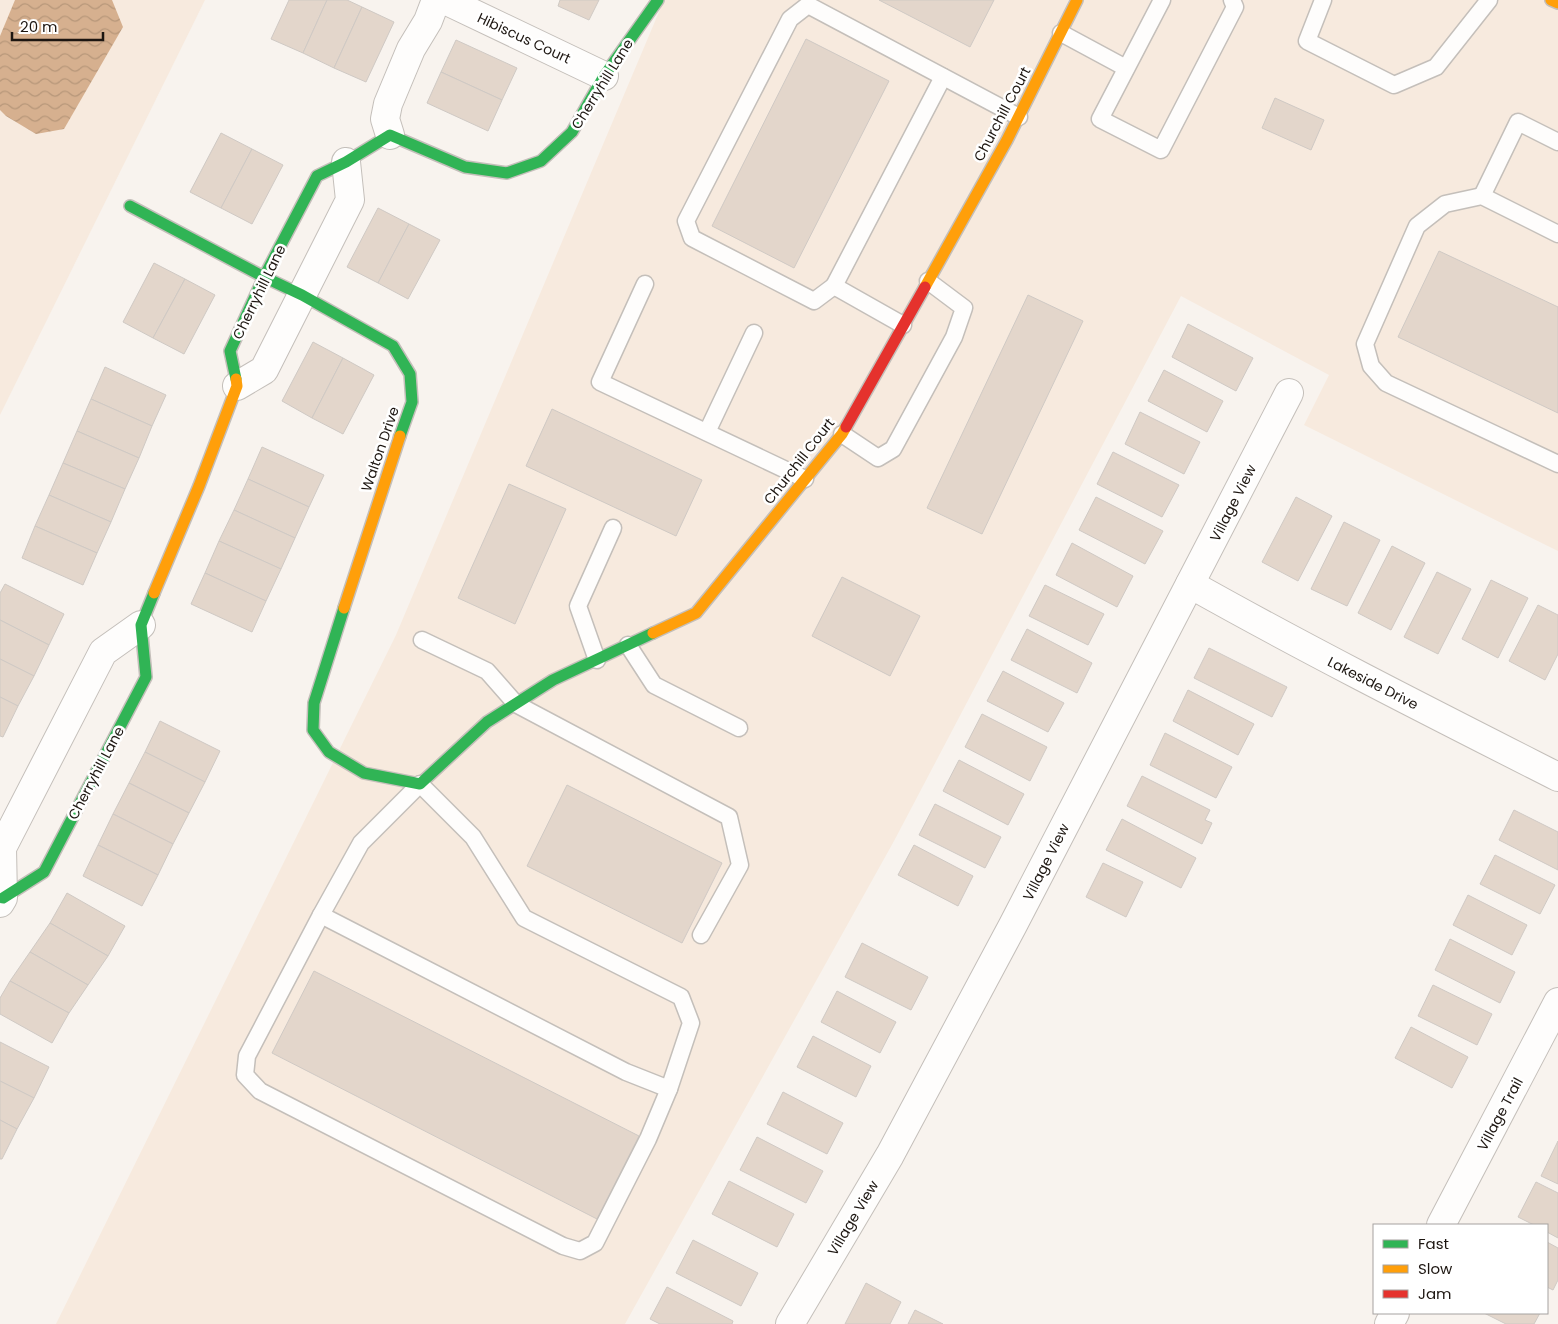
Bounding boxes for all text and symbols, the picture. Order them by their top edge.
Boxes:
street label: Hibiscus Court [474,8,574,68]
scale bar [12,10,104,42]
text: 20 m [20,16,58,37]
street label: Cherryhill Lane [566,35,638,133]
street label: Churchill Court [969,63,1035,165]
street label: Cherryhill Lane [227,241,291,343]
street label: Walton Drive [356,404,404,494]
street label: Churchill Court [759,414,839,508]
street label: Village View [1205,460,1261,545]
street label: Lakeside Drive [1324,652,1422,715]
street label: Cherryhill Lane [63,723,129,823]
street label: Village View [1018,819,1074,904]
street label: Village Trail [1472,1074,1528,1154]
street label: Village View [823,1176,884,1259]
legend [1373,1224,1548,1314]
text: Fast [1418,1233,1449,1254]
text: Slow [1418,1258,1453,1279]
text: Jam [1418,1283,1452,1304]

